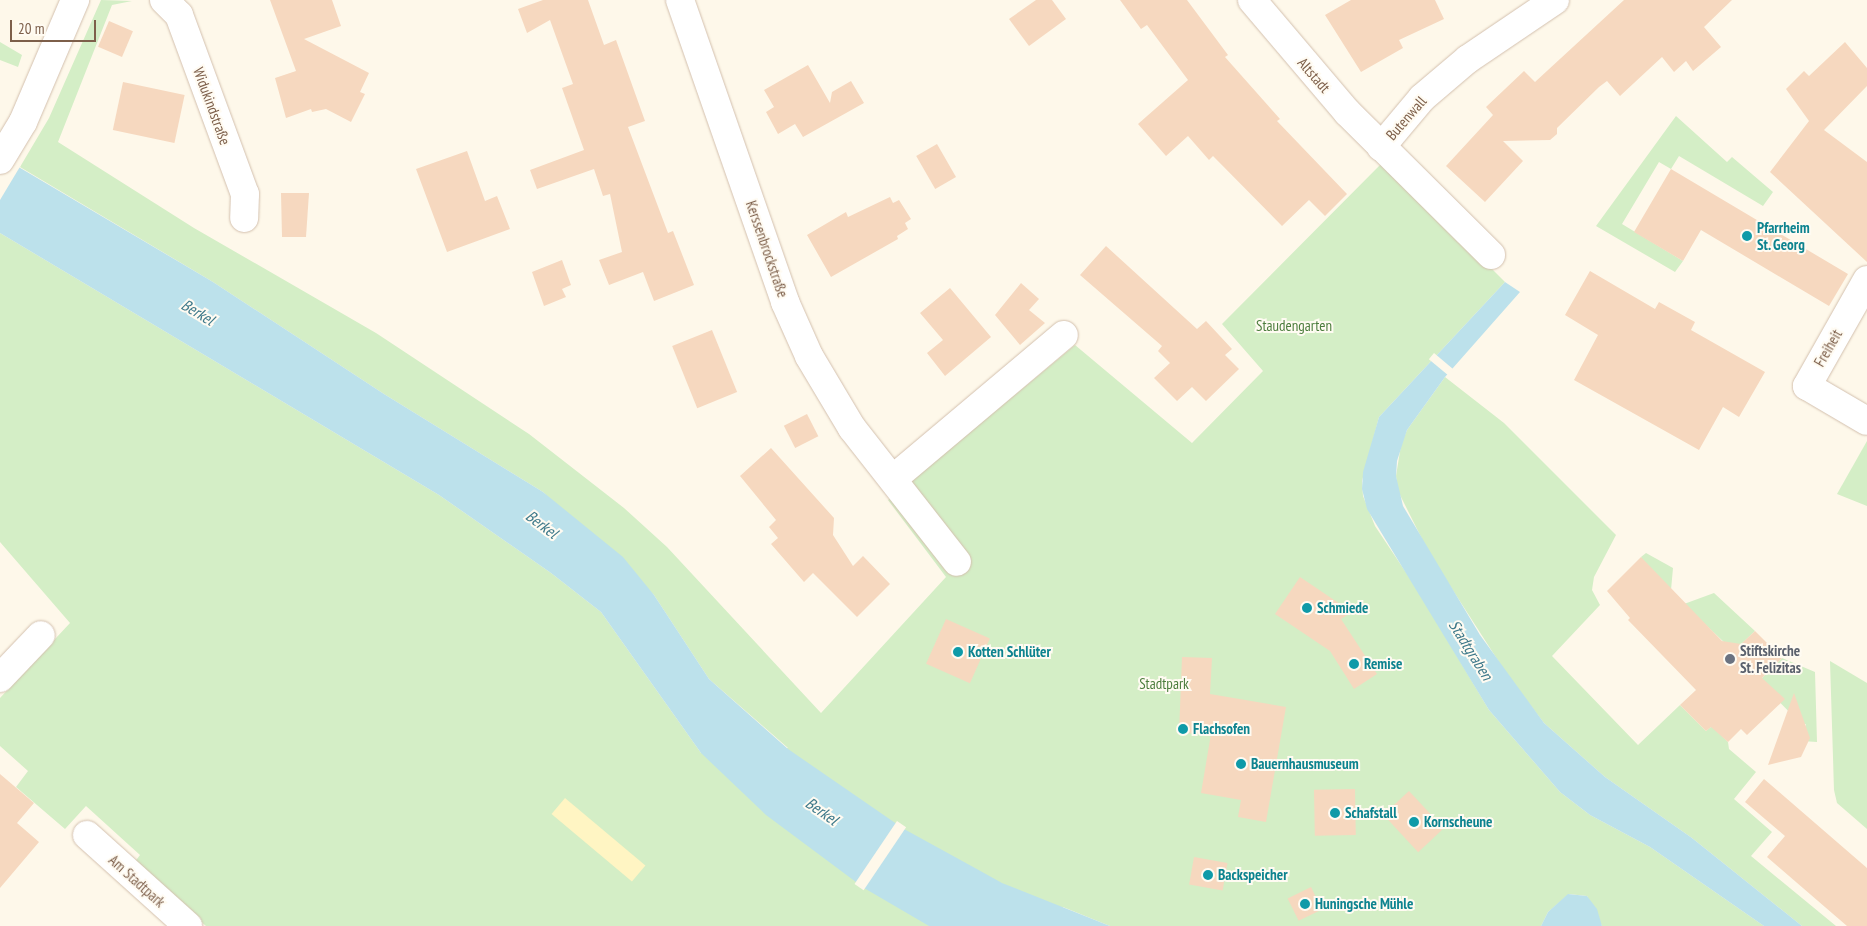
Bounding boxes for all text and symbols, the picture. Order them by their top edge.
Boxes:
scale bar [12,10,99,42]
text: 20 m [18,19,44,38]
street label: Altstadt [1294,54,1334,96]
street label: Widukindstraße [190,65,234,147]
street label: Butenwall [1382,92,1430,144]
street label: Kerssenbrockstraße [742,198,792,300]
place label: Pfarrheim St. Georg [1757,218,1810,253]
marker: Pfarrheim St. Georg [1741,230,1753,242]
water label: Berkel [178,295,218,329]
park label: Staudengarten [1256,317,1332,335]
street label: Freiheit [1810,326,1846,370]
water label: Berkel [522,506,562,542]
place label: Schmiede [1317,599,1368,617]
marker: Schmiede [1301,602,1313,614]
water label: Stadtgraben [1445,616,1497,684]
place label: Stiftskirche St. Felizitas [1740,641,1802,676]
place label: Kotten Schlüter [968,643,1051,661]
marker: Kotten Schlüter [952,646,964,658]
marker: Stiftskirche St. Felizitas [1724,653,1736,665]
place label: Remise [1364,655,1402,673]
marker: Remise [1348,658,1360,670]
park label: Stadtpark [1139,675,1189,693]
place label: Flachsofen [1193,720,1250,738]
marker: Flachsofen [1177,723,1189,735]
place label: Bauernhausmuseum [1251,755,1359,773]
marker: Bauernhausmuseum [1235,758,1247,770]
water label: Berkel [802,793,842,829]
place label: Schafstall [1345,804,1397,822]
marker: Schafstall [1329,807,1341,819]
place label: Kornscheune [1424,813,1492,831]
marker: Kornscheune [1408,816,1420,828]
street label: Am Stadtpark [105,851,169,911]
place label: Backspeicher [1218,866,1288,884]
marker: Backspeicher [1202,869,1214,881]
place label: Huningsche Mühle [1315,895,1413,913]
marker: Huningsche Mühle [1299,898,1311,910]

